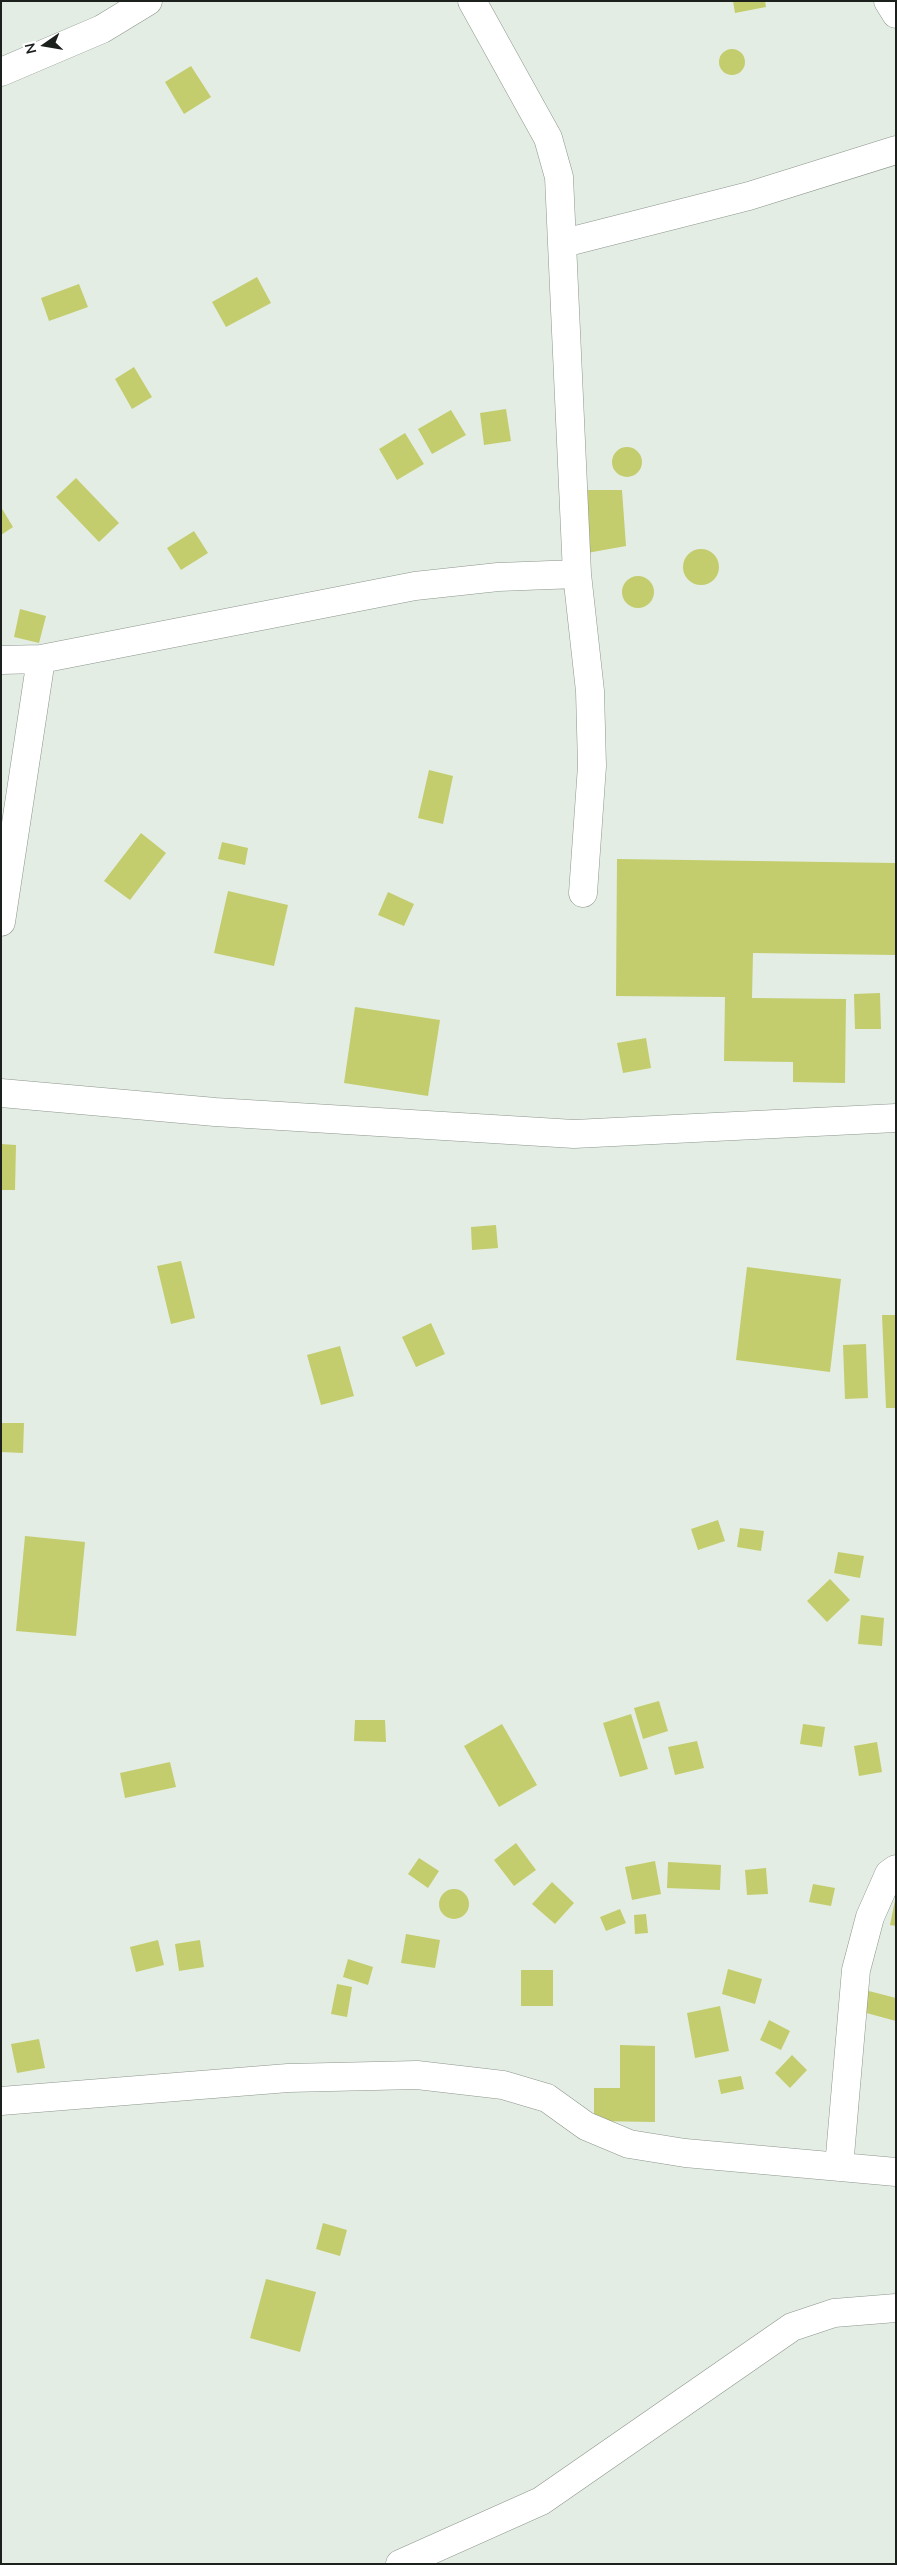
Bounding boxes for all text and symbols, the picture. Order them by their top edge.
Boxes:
north arrow [20,20,70,70]
text: N [20,41,40,56]

